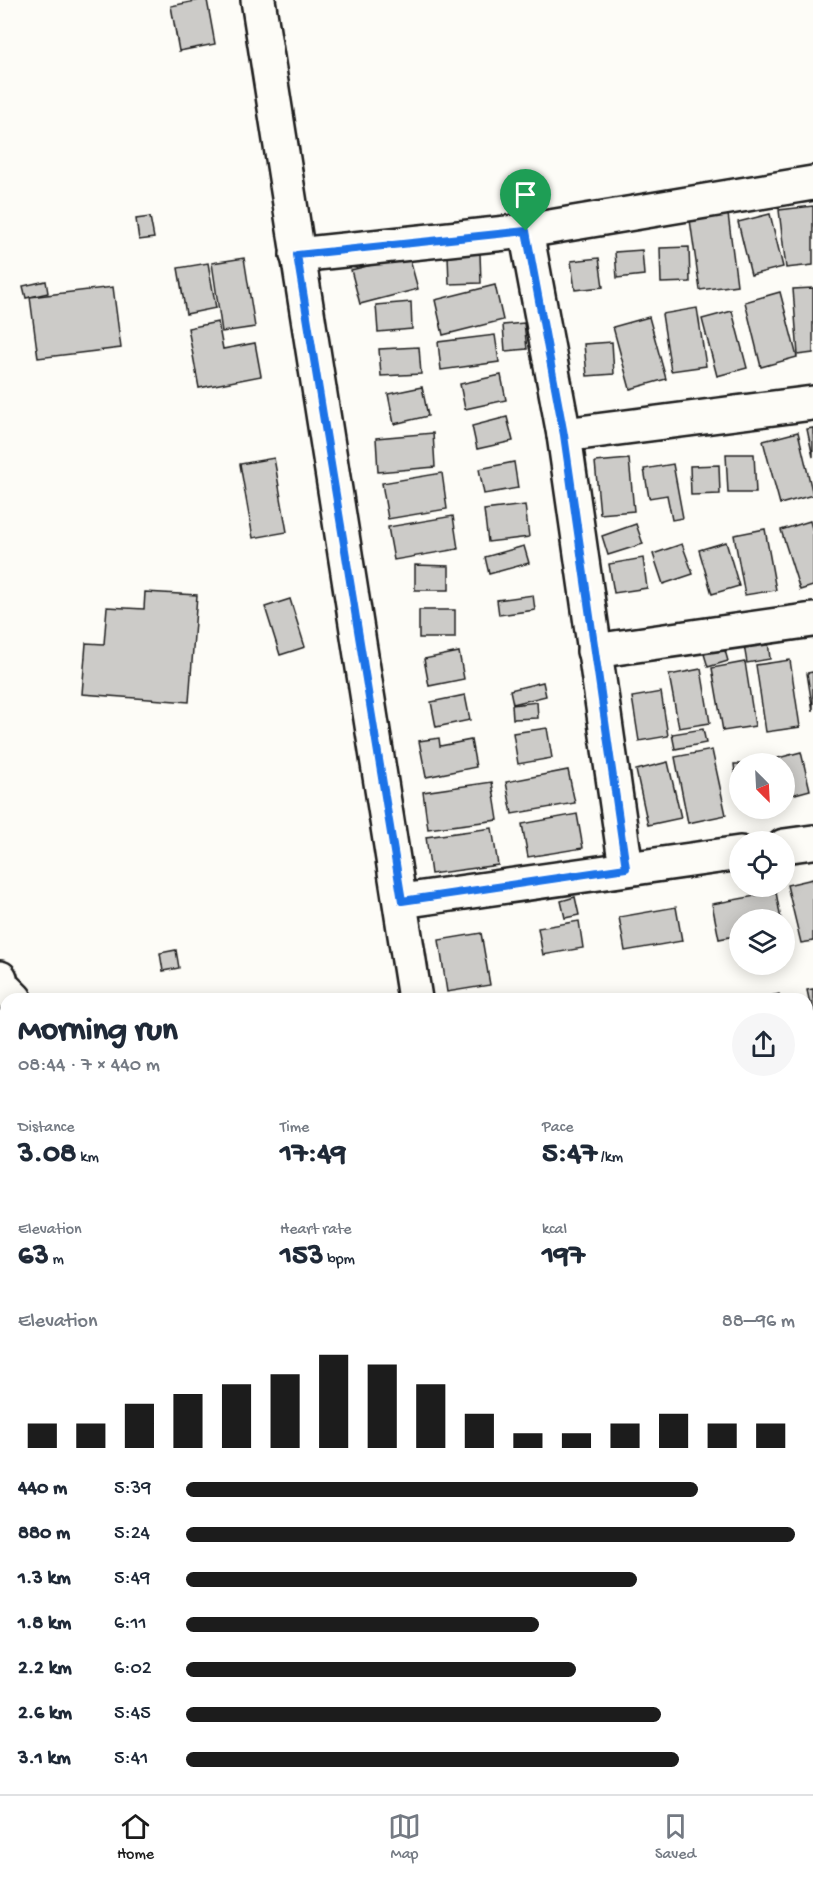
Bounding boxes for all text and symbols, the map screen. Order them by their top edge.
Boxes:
pin [500,169,551,231]
icon: arrive [509,178,542,211]
north arrow [729,753,795,819]
map controls [729,753,795,975]
button: locate [729,831,795,897]
button: layers [729,909,795,975]
text: Morning run [18,1013,178,1051]
button: share [732,1013,795,1076]
text: 08:44 · 7 × 440 m [18,1055,160,1078]
text: Distance [18,1119,75,1138]
text: Time [280,1119,309,1138]
text: Pace [542,1119,573,1138]
text: 3.08 [18,1138,76,1173]
text: 17:49 [280,1138,346,1173]
text: 5:47 [542,1138,597,1173]
text: km [76,1149,99,1168]
text: /km [597,1149,623,1168]
text: Elevation [18,1221,82,1240]
text: Heart rate [280,1221,352,1240]
text: kcal [542,1221,567,1240]
text: 63 [18,1240,49,1275]
text: 153 [280,1240,323,1275]
text: 197 [542,1240,585,1275]
text: m [49,1251,64,1270]
text: bpm [323,1251,355,1270]
text: Elevation [18,1311,98,1334]
text: 88–96 m [722,1311,795,1334]
text: 440 m [18,1478,67,1501]
text: 5:39 [114,1478,151,1501]
text: 880 m [18,1523,70,1546]
text: 5:24 [114,1523,150,1546]
text: 1.3 km [18,1568,71,1591]
text: 5:49 [114,1568,150,1591]
text: 1.8 km [18,1613,71,1636]
text: 6:11 [114,1613,147,1636]
text: 2.2 km [18,1658,72,1681]
text: 6:02 [114,1658,152,1681]
text: 2.6 km [18,1703,72,1726]
text: 5:45 [114,1703,151,1726]
text: 3.1 km [18,1748,71,1771]
text: 5:41 [114,1748,148,1771]
tab: Home [117,1810,154,1865]
tab: Map [388,1810,421,1865]
tab: Saved [655,1810,696,1865]

